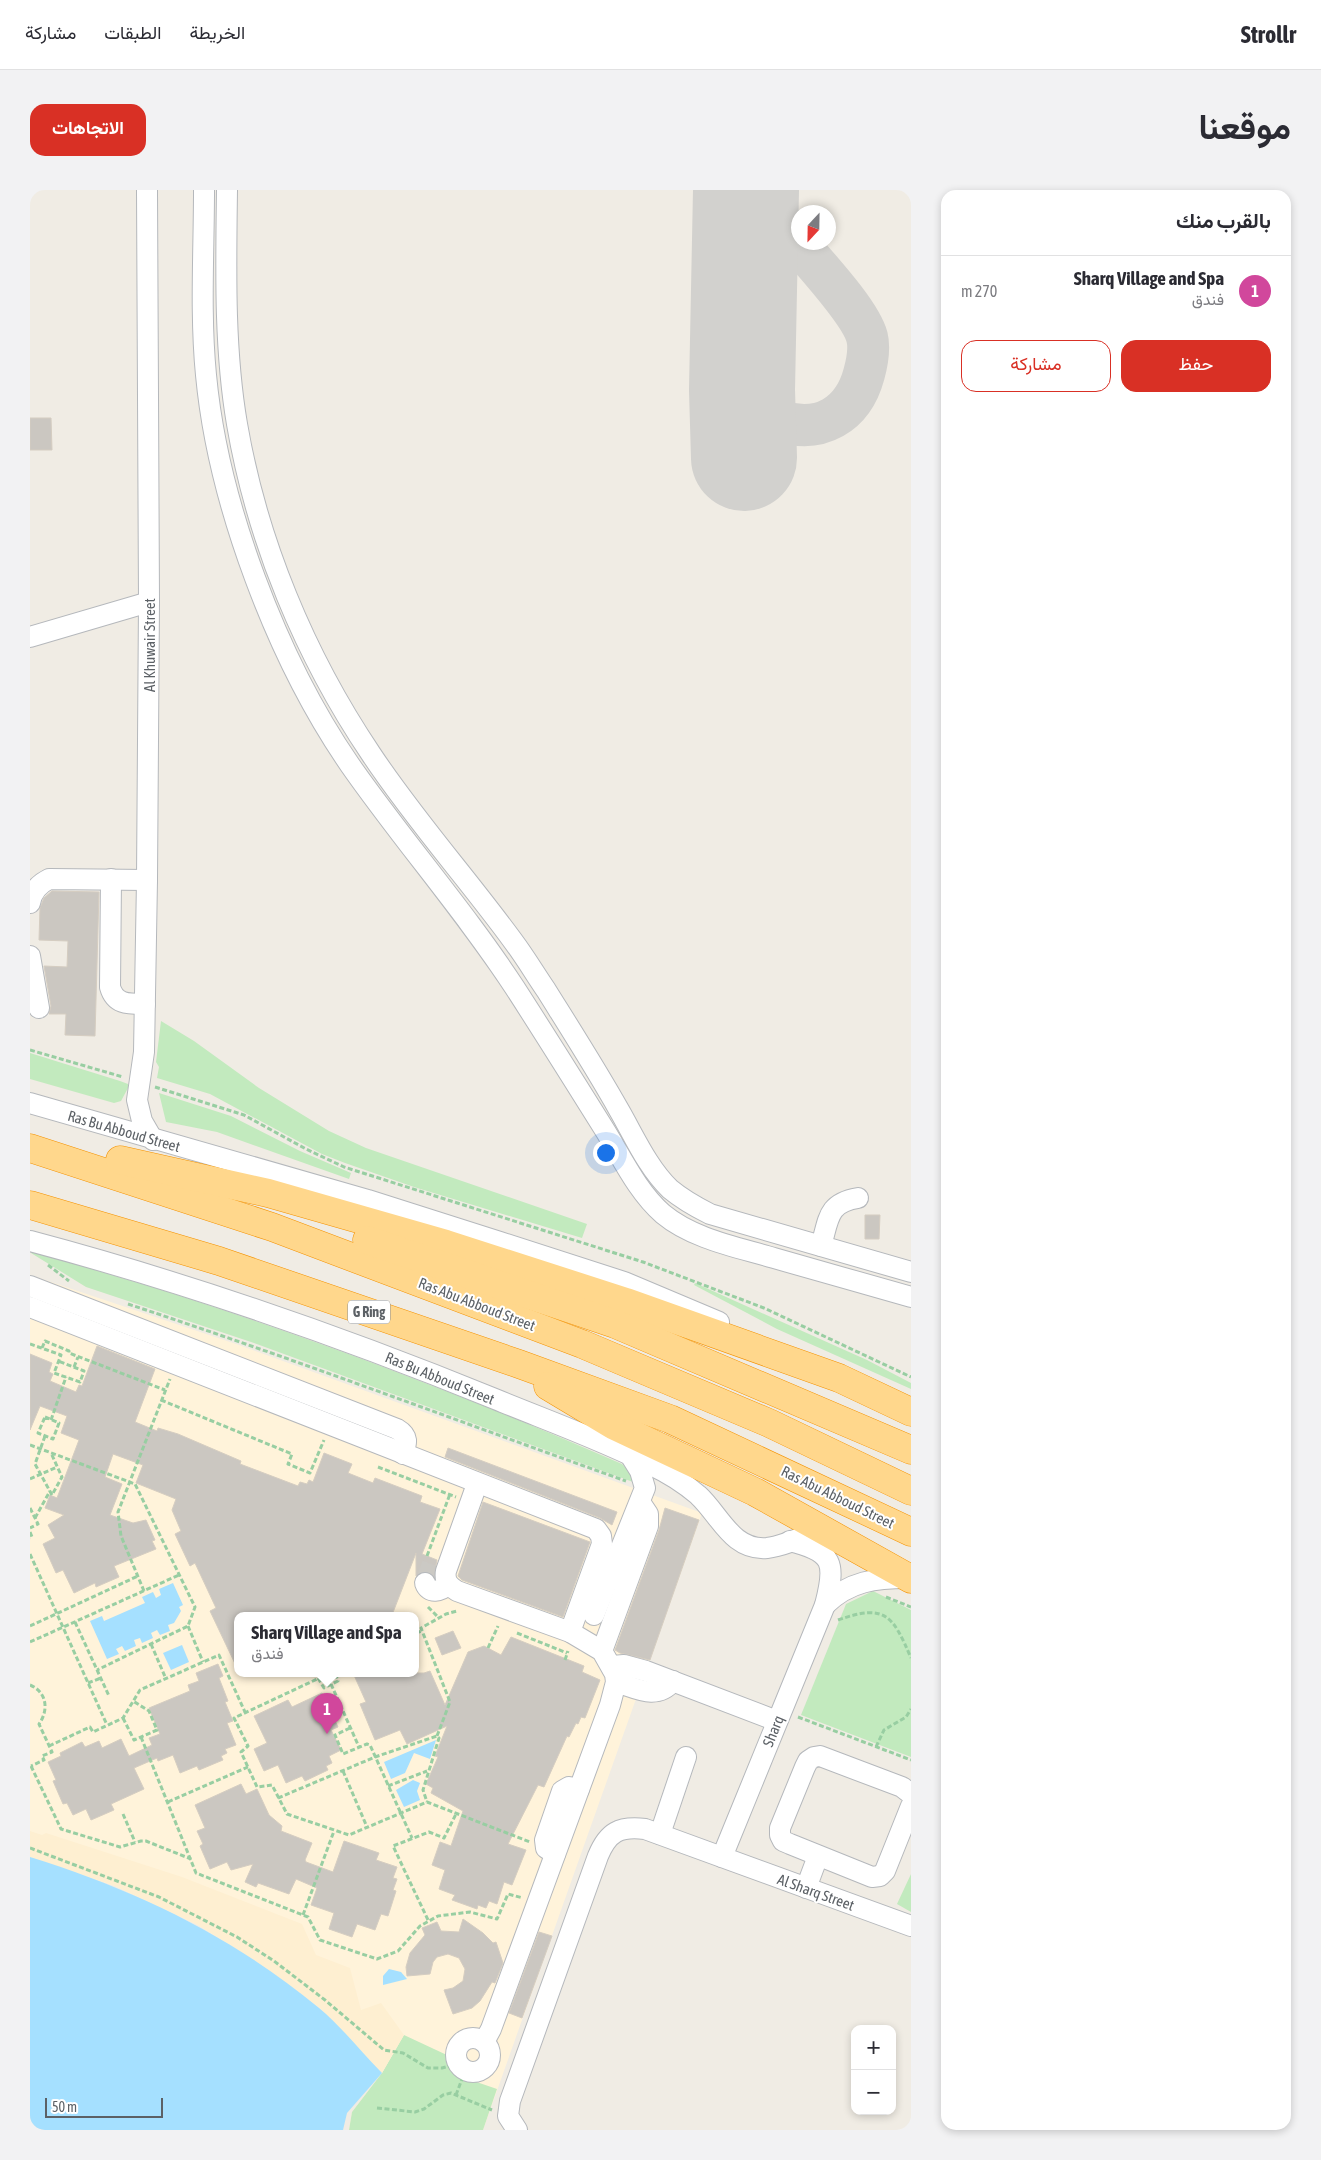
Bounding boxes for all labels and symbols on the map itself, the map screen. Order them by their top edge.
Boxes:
north arrow [791,205,836,250]
street label: Al Khuwair Street [141,598,158,692]
street label: Ras Bu Abboud Street [66,1107,182,1155]
your location [593,1140,619,1166]
street label: Ras Abu Abboud Street [416,1274,538,1334]
road number: G Ring [348,1300,390,1324]
street label: Ras Bu Abboud Street [383,1348,497,1408]
street label: Ras Abu Abboud Street [779,1462,897,1532]
pin: 1 [311,1693,343,1734]
street label: Sharq [759,1713,787,1749]
street label: Al Sharq Street [775,1870,857,1914]
scale bar [45,2095,162,2118]

